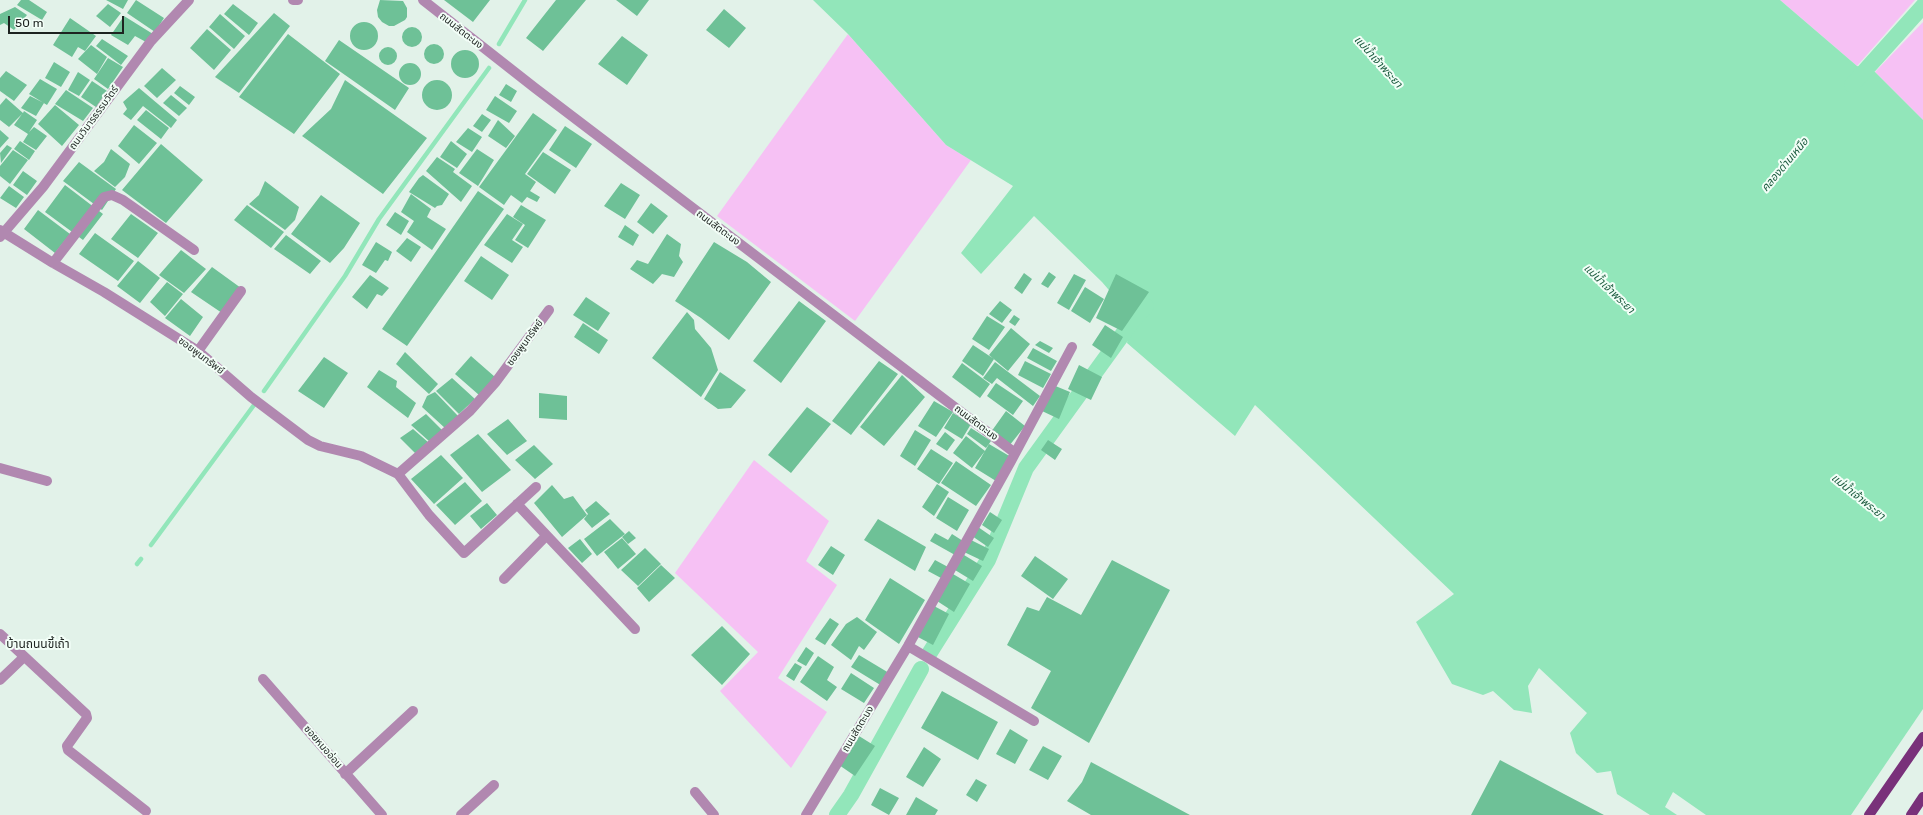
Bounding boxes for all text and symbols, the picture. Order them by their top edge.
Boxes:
scale bar [10,8,126,34]
street label: ถนนสัตตะนง [437,10,485,52]
text: 50 m [15,16,43,30]
water label: แม่น้ำเจ้าพระยา [1351,33,1405,91]
street label: ถนนวิมารธรรมวัตร์ [67,84,121,152]
water label: คลองด่านเหนือ [1759,135,1811,195]
street label: ถนนสัตตะนง [694,208,742,248]
water label: แม่น้ำเจ้าพระยา [1581,262,1637,316]
street label: ซอยพูนทรัพย์ [504,318,546,368]
street label: ซอยพูนทรัพย์ [176,335,226,377]
street label: ถนนสัตตะนง [952,403,1000,443]
water label: แม่น้ำเจ้าพระยา [1829,471,1887,523]
district label: บ้านถนนขี้เถ้า [6,638,70,652]
street label: ถนนสัตตะนง [840,704,876,754]
street label: ซอยหมออ่อน [301,723,345,771]

